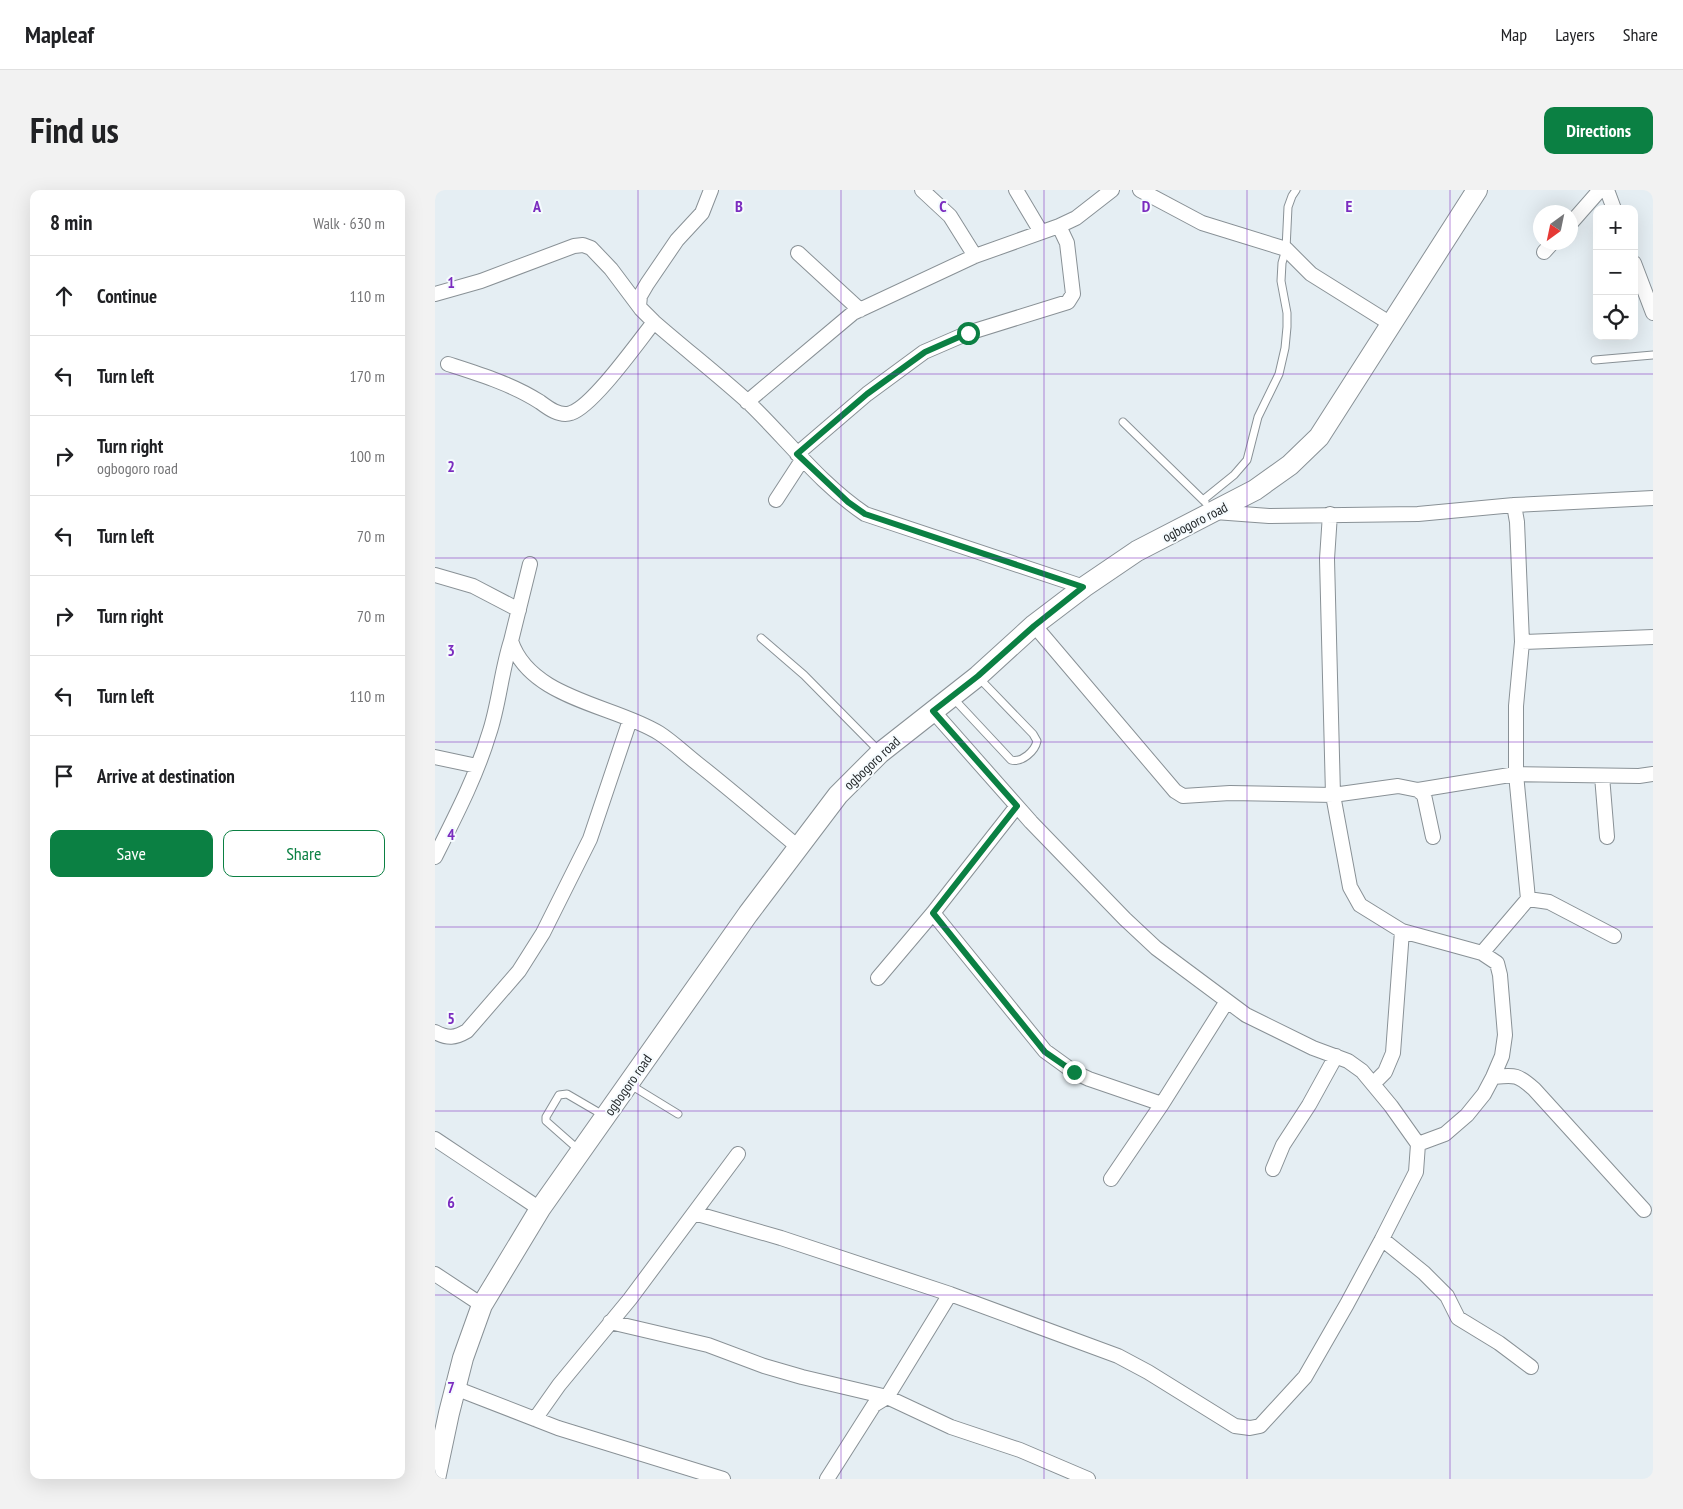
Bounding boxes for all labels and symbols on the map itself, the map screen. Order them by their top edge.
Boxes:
text: A [532,196,542,216]
text: B [735,196,743,216]
text: C [939,196,947,216]
text: D [1142,196,1151,216]
text: E [1346,196,1353,216]
north arrow [1533,205,1578,250]
text: 1 [447,272,455,292]
route start [957,322,980,345]
text: 2 [447,456,455,476]
street label: ogbogoro road [1159,498,1231,546]
text: 3 [447,640,455,660]
street label: ogbogoro road [840,732,904,794]
text: 4 [447,824,455,844]
text: 5 [447,1008,455,1028]
street label: ogbogoro road [600,1051,656,1119]
route end [1063,1061,1086,1084]
text: 6 [447,1192,455,1212]
text: 7 [447,1377,455,1397]

